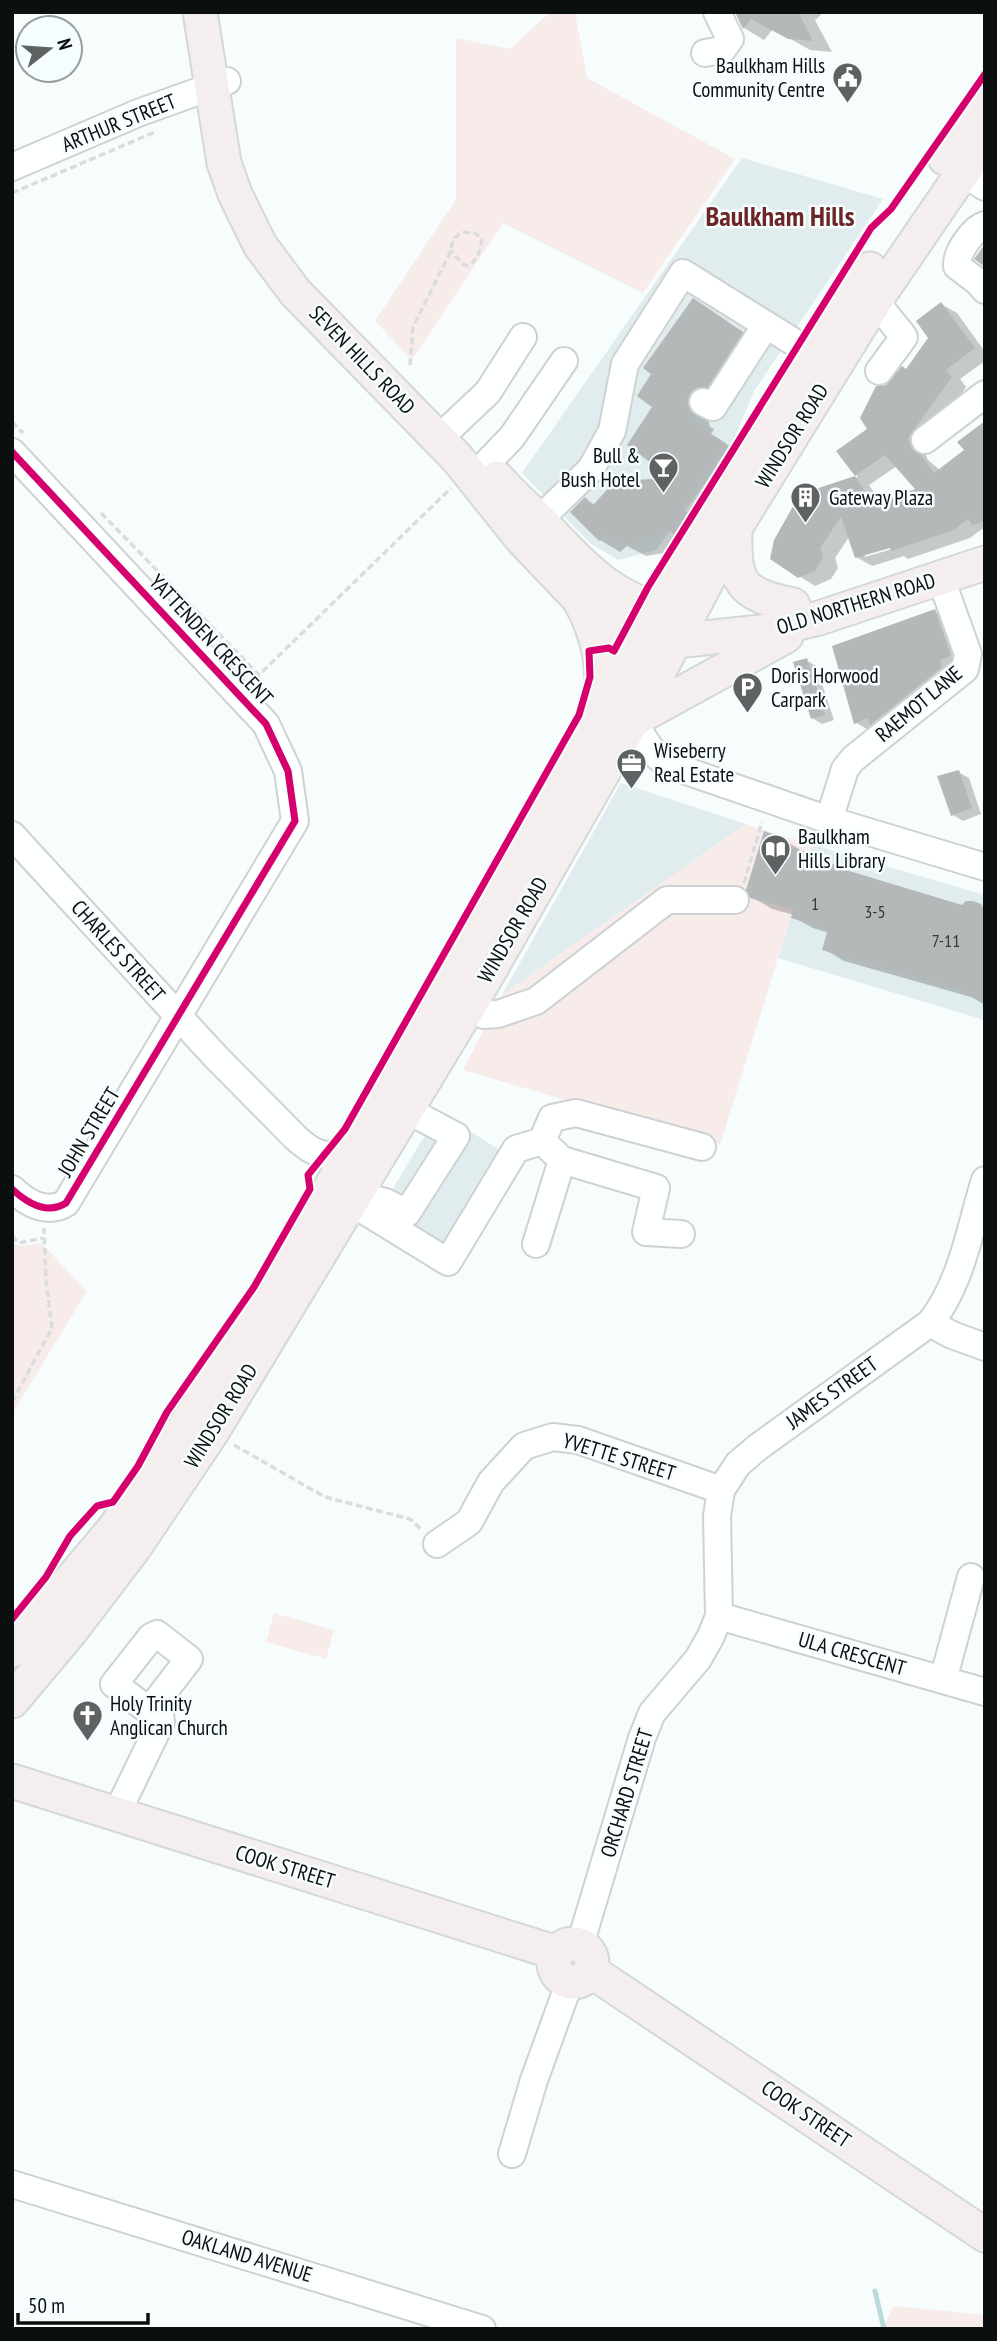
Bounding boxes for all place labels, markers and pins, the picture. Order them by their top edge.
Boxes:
place label: Baulkham Hills Community Centre [692,52,825,103]
public building icon: Baulkham Hills Community Centre [831,61,865,105]
place label: Bull & Bush Hotel [561,442,640,493]
bar icon: Bull & Bush Hotel [646,451,680,495]
building icon: Gateway Plaza [789,481,823,525]
place label: Gateway Plaza [829,484,933,511]
place label: Doris Horwood Carpark [771,662,878,713]
parking icon: Doris Horwood Carpark [731,671,765,715]
place label: Wiseberry Real Estate [654,737,734,788]
office icon: Wiseberry Real Estate [614,746,648,790]
place label: Baulkham Hills Library [798,823,885,874]
library icon: Baulkham Hills Library [758,832,792,876]
place label: Holy Trinity Anglican Church [110,1690,228,1741]
church icon: Holy Trinity Anglican Church [70,1699,104,1743]

